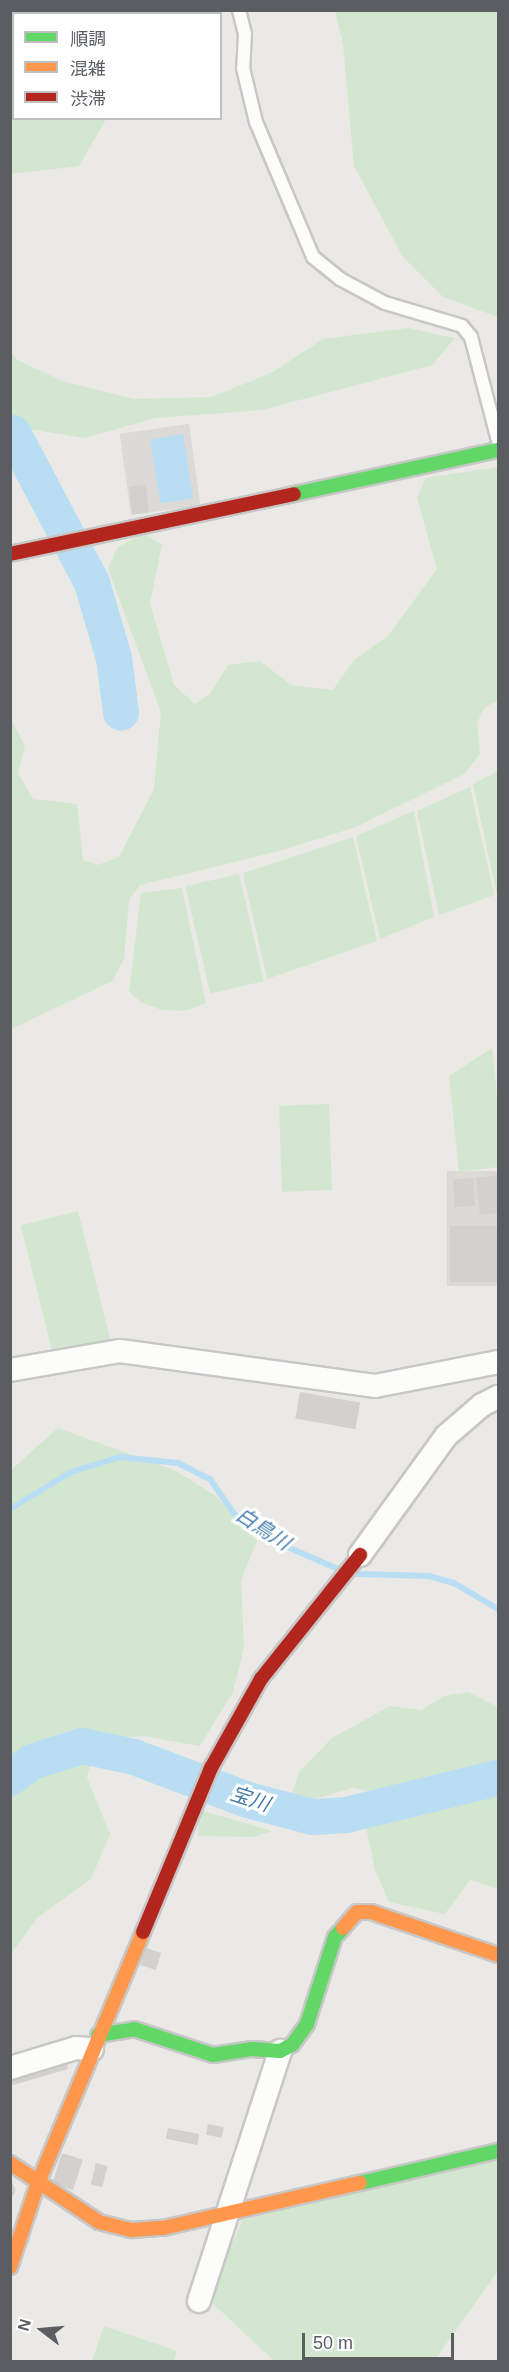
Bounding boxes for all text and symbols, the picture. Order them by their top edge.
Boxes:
legend [12,12,222,120]
text: 順調 [70,29,106,49]
text: 混雑 [70,59,106,79]
text: 渋滞 [70,89,106,109]
water label: 白鳥川 [231,1503,295,1555]
water label: 宝川 [227,1781,273,1817]
north arrow [12,2300,72,2360]
text: N [14,2317,34,2333]
scale bar [305,2321,456,2359]
text: 50 m [313,2333,353,2353]

